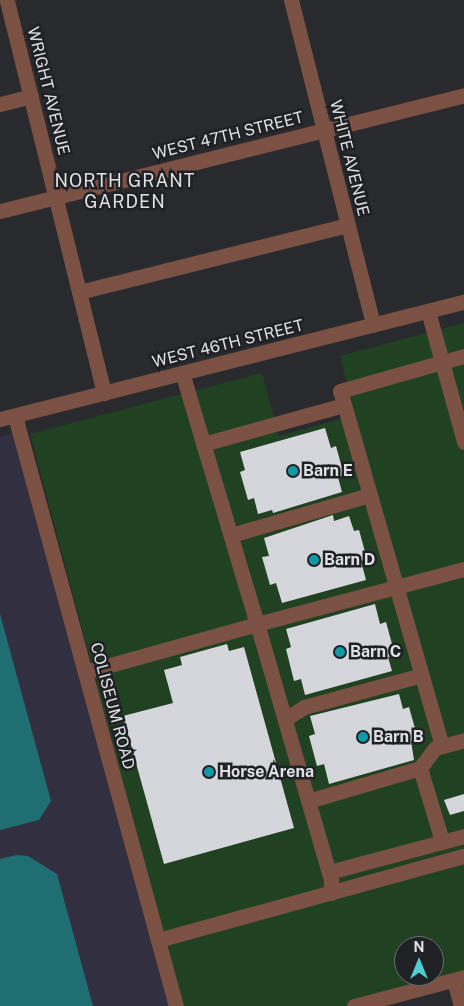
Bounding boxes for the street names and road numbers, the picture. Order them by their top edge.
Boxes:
street label: WRIGHT AVENUE [23,25,73,157]
street label: WHITE AVENUE [325,98,373,218]
street label: WEST 47TH STREET [151,108,305,164]
street label: WEST 46TH STREET [150,316,306,372]
street label: COLISEUM ROAD [86,640,138,772]

